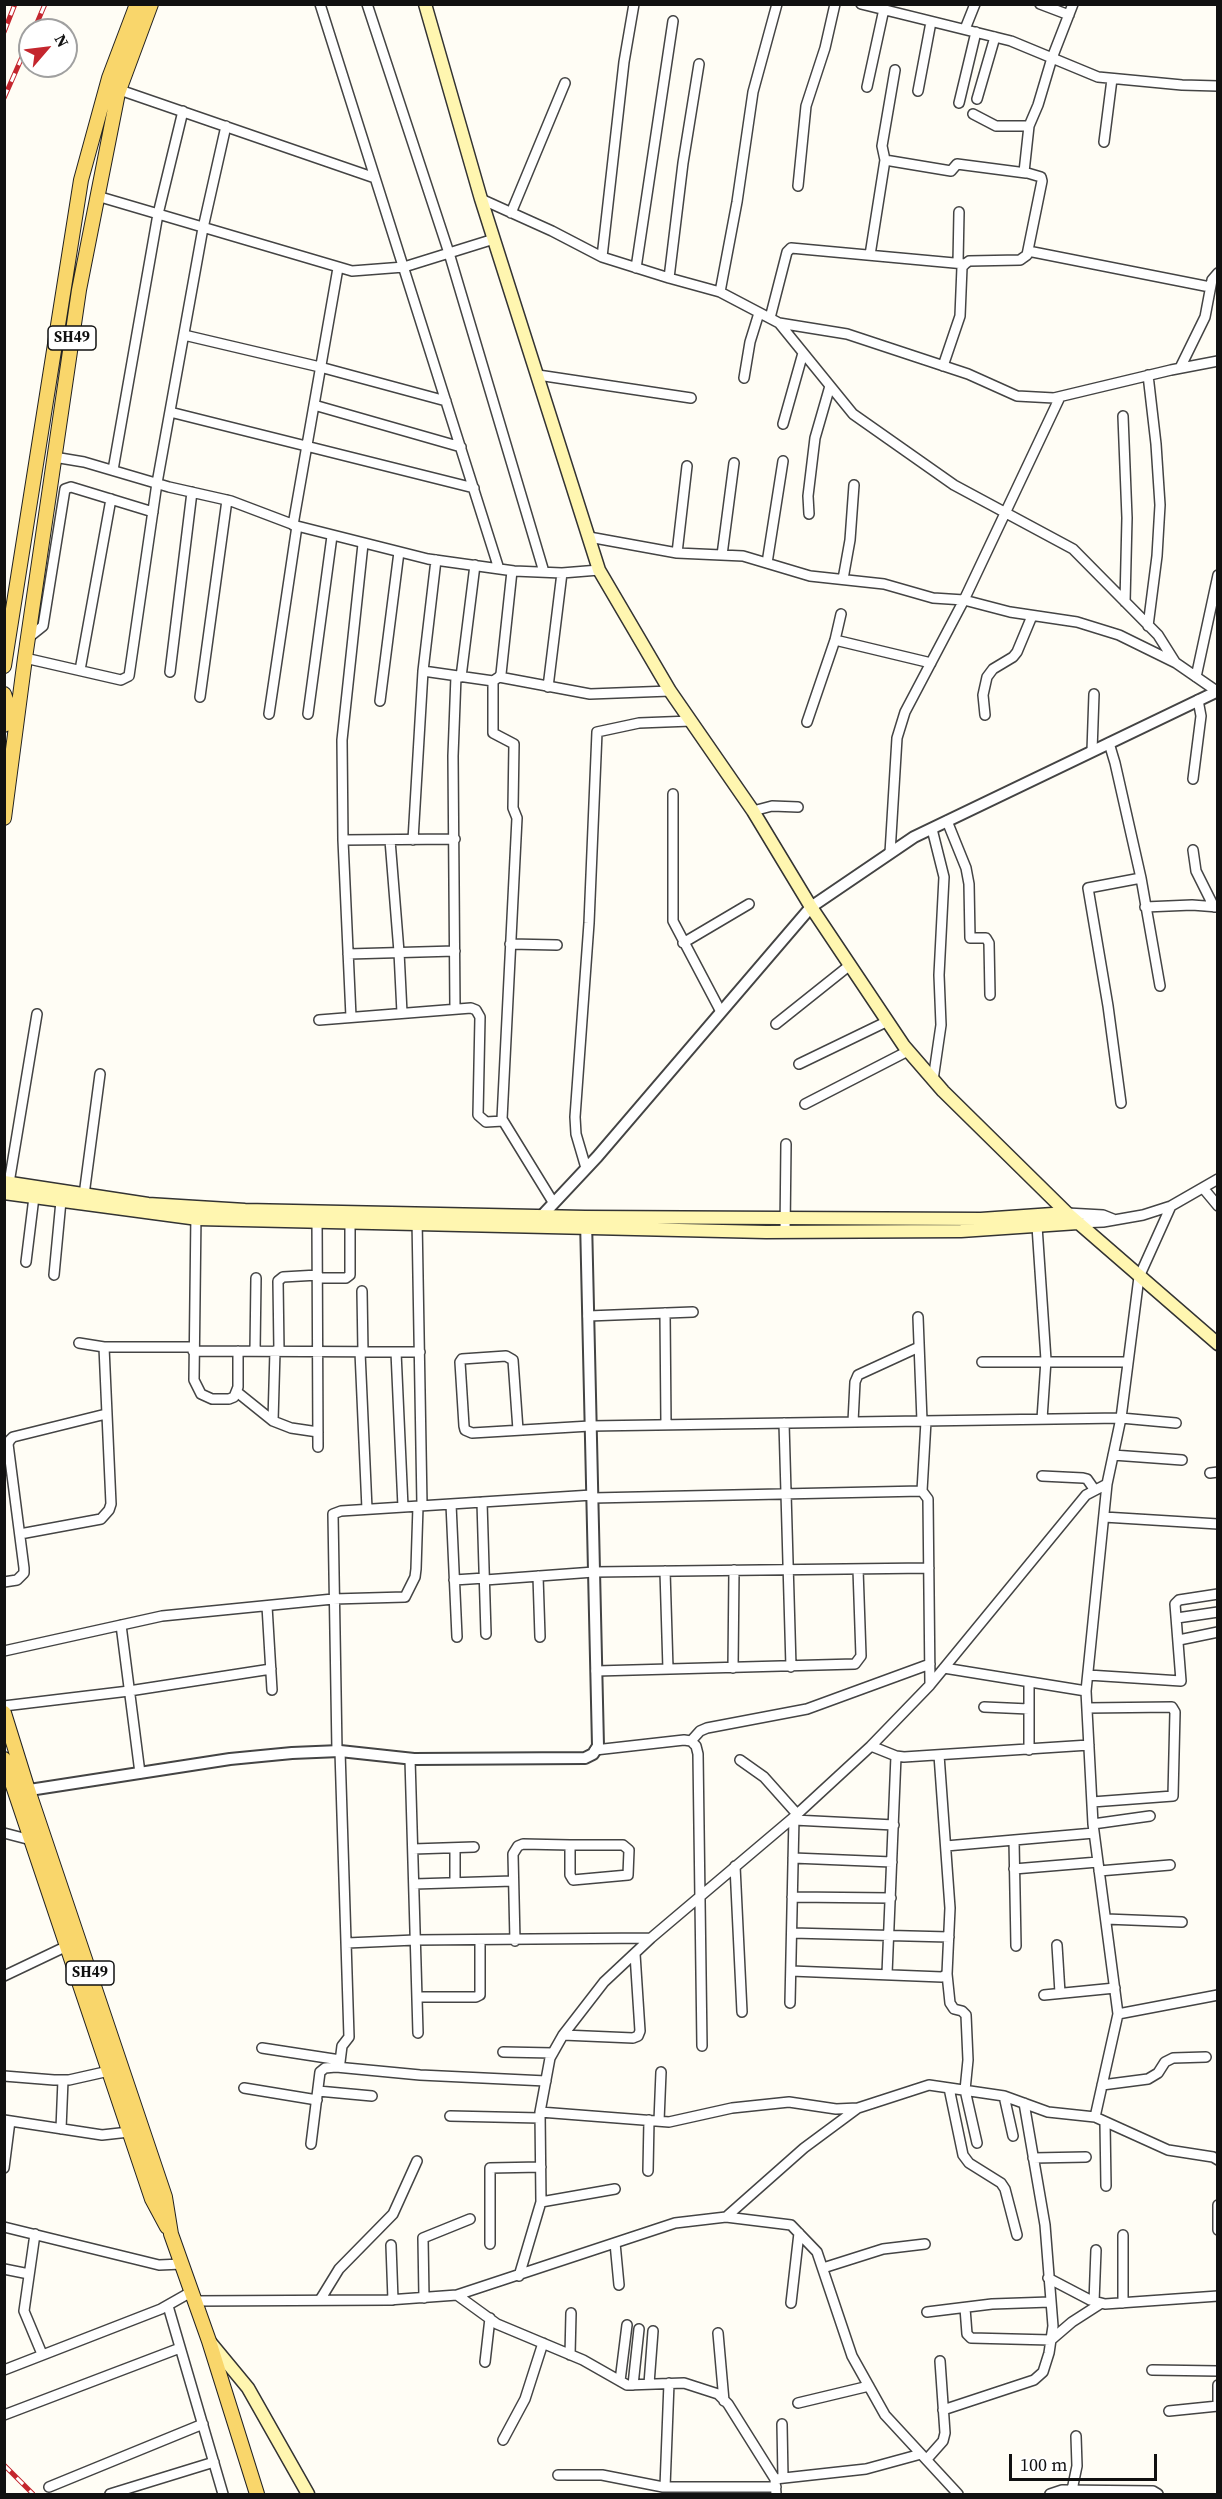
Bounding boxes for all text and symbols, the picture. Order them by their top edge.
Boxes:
north arrow [18,18,78,78]
text: N [50,30,75,51]
road number: SH49 [48,326,96,350]
road number: SH49 [66,1961,114,1985]
scale bar [1012,2442,1160,2480]
text: 100 m [1020,2452,1067,2477]

